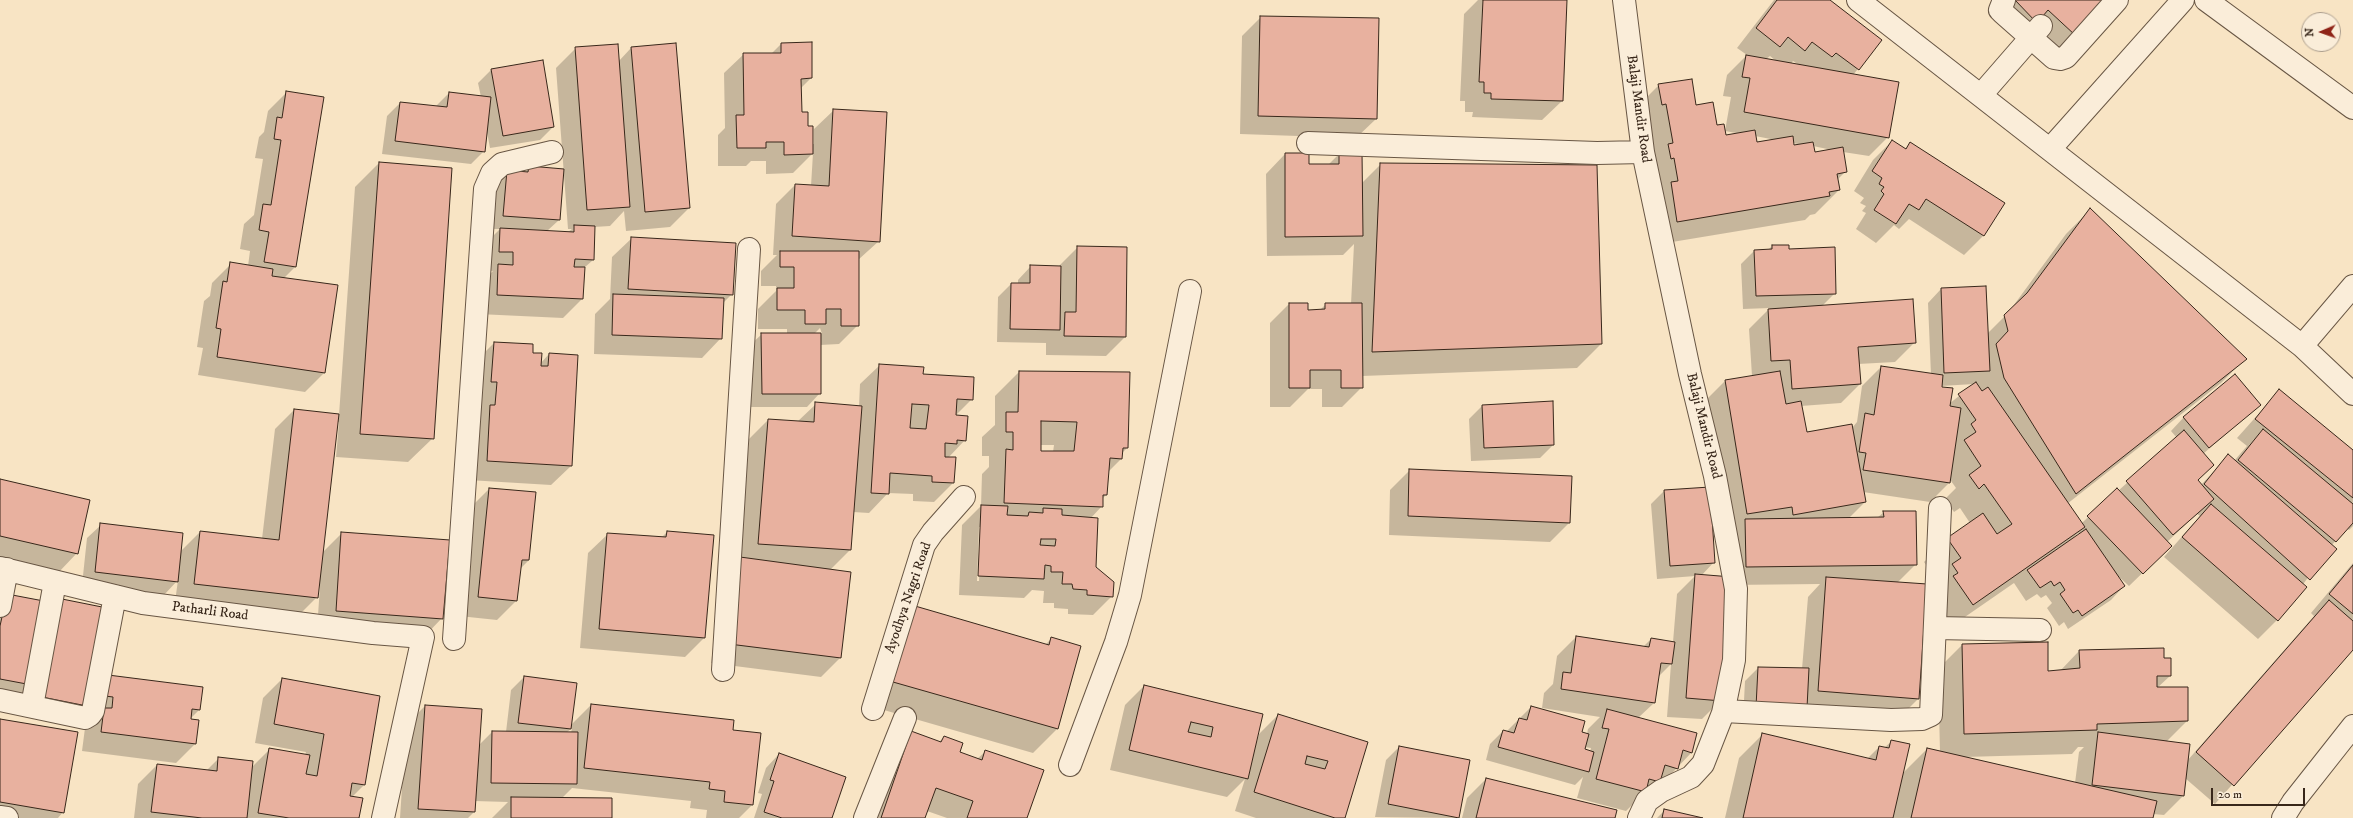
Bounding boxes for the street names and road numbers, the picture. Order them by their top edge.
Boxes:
street label: Balaji Mandir Road [1622,54,1654,164]
street label: Balaji Mandir Road [1682,371,1724,481]
street label: Ayodhya Nagri Road [882,540,936,656]
street label: Patharli Road [171,599,249,625]

